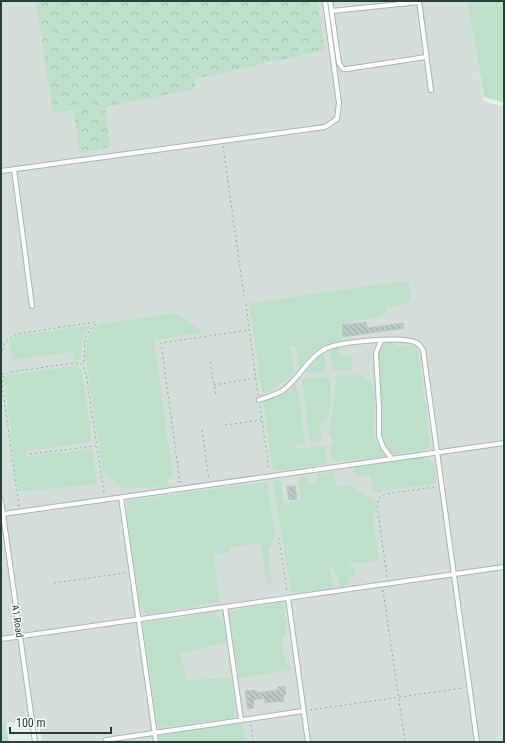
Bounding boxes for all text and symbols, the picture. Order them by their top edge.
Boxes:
street label: A1 Road [10,604,25,638]
scale bar [10,709,111,735]
text: 100 m [16,716,46,730]

